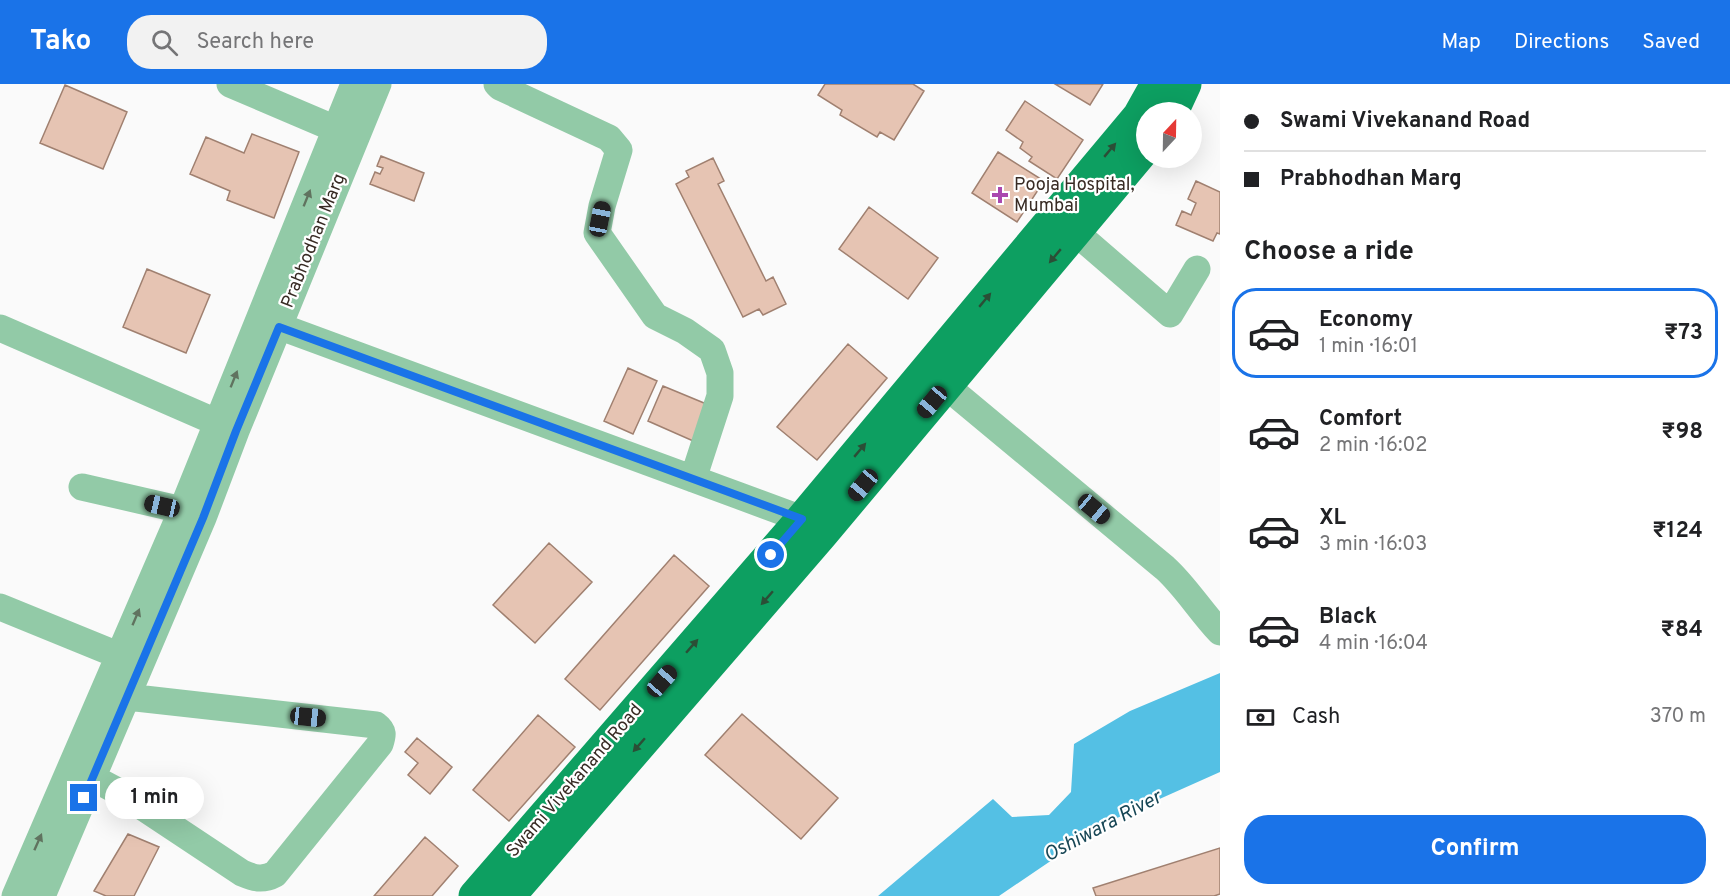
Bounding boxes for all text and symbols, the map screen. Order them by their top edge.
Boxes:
search box [127,15,547,69]
text: Tako [30,24,91,60]
icon: search [148,26,181,59]
text: Search here [196,29,314,56]
text: Map [1441,29,1481,56]
text: Directions [1514,29,1609,56]
text: Saved [1642,29,1700,56]
north arrow [1136,102,1202,168]
map controls [1136,102,1202,168]
text: Swami Vivekanand Road [1280,108,1530,135]
one-way arrow [1103,143,1116,158]
text: Prabhodhan Marg [1280,166,1462,193]
street label: Prabhodhan Marg [277,170,351,312]
place label: Pooja Hospital, Mumbai [1014,174,1135,218]
marker: Pooja Hospital, Mumbai [991,186,1009,204]
one-way arrow [303,189,313,207]
car [588,200,612,238]
text: Choose a ride [1244,235,1414,269]
one-way arrow [1048,248,1061,264]
one-way arrow [978,293,991,308]
icon: car [1247,306,1301,360]
text: Economy [1319,307,1413,334]
text: ₹73 [1664,320,1703,347]
text: 1 min · 16:01 [1319,334,1418,360]
one-way arrow [229,369,239,387]
car [914,382,950,422]
icon: car [1247,405,1301,459]
text: Comfort [1319,406,1402,433]
text: ₹98 [1661,419,1703,446]
text: 2 min · 16:02 [1319,433,1428,459]
one-way arrow [853,443,866,458]
car [845,465,881,505]
car [1074,491,1114,527]
car [142,493,182,519]
icon: car [1247,504,1301,558]
text: XL [1319,505,1346,532]
text: ₹124 [1652,518,1703,545]
text: 3 min · 16:03 [1319,532,1427,558]
route start [757,541,784,568]
one-way arrow [761,590,774,605]
icon: car [1247,603,1301,657]
text: Black [1319,604,1377,631]
one-way arrow [131,608,141,626]
text: ₹84 [1661,617,1703,644]
text: 4 min · 16:04 [1319,631,1428,657]
one-way arrow [685,638,699,653]
car [643,662,681,700]
street label: Swami Vivekanand Road [502,699,648,863]
icon: cash [1244,701,1277,734]
text: Cash [1292,704,1341,731]
text: 370 m [1650,704,1706,730]
car [289,706,327,728]
one-way arrow [633,737,646,752]
callout: 1 min [105,777,204,819]
route end [70,784,97,811]
water label: Oshiwara River [1040,784,1168,869]
text: 1 min [130,785,179,811]
button: Confirm [1244,815,1706,884]
one-way arrow [33,833,43,851]

